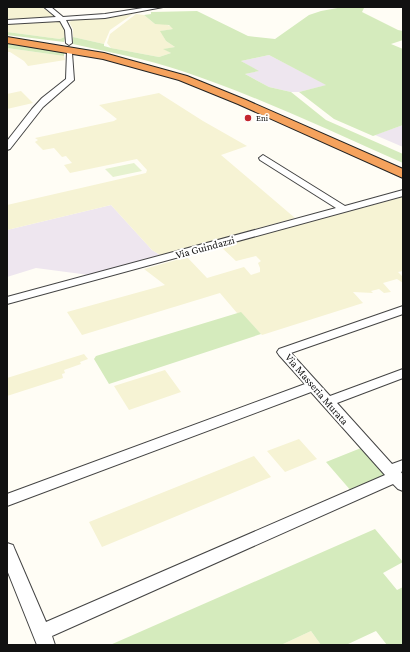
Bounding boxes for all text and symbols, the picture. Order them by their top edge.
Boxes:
marker: Eni [243,113,253,123]
place label: Eni [256,113,269,123]
street label: Via Guindazzi [174,233,236,261]
street label: Via Masseria Murata [283,351,351,427]

